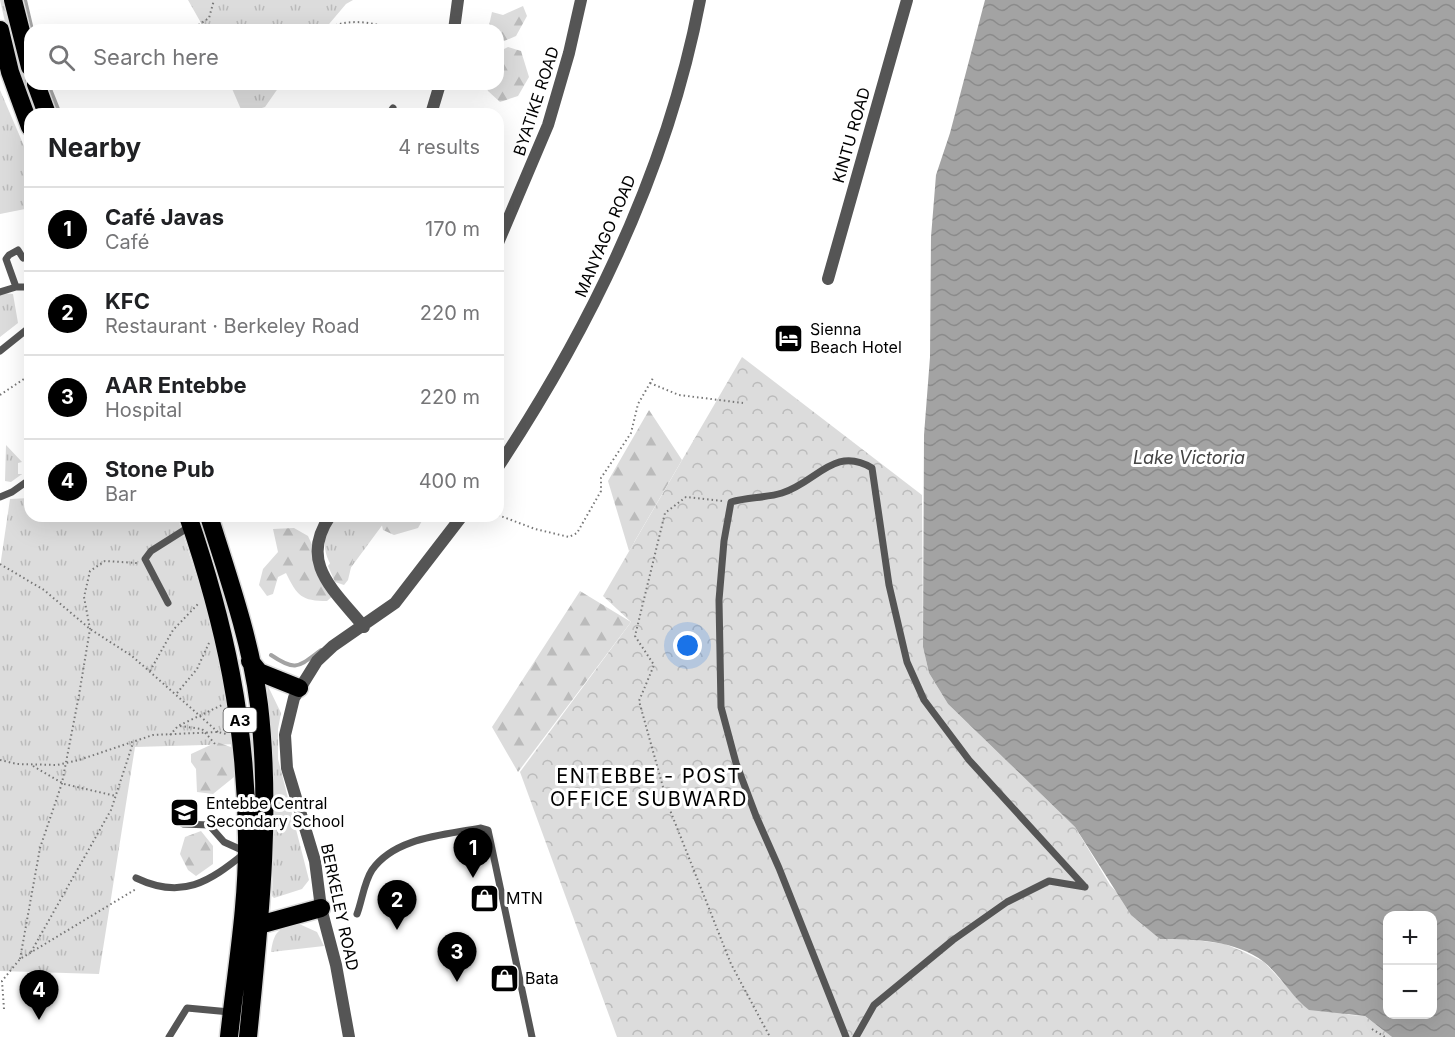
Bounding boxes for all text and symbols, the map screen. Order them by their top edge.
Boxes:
search box [24,24,504,90]
icon: search [45,41,78,74]
text: Search here [93,44,219,70]
street label: BYATIKE ROAD [509,44,563,158]
street label: KINTU ROAD [828,85,874,185]
text: Nearby [48,132,141,163]
text: 4 results [398,135,480,159]
street label: MANYAGO ROAD [570,172,640,300]
text: Café Javas [105,204,224,230]
text: 1 [63,217,72,241]
text: 170 m [425,217,480,241]
text: Café [105,230,149,254]
text: KFC [105,288,150,314]
text: 2 [61,301,74,325]
text: 220 m [420,301,480,325]
text: Restaurant · Berkeley Road [105,314,360,338]
place label: Sienna Beach Hotel [810,319,902,357]
hotel icon: Sienna Beach Hotel [773,322,805,354]
text: AAR Entebbe [105,372,247,398]
text: 3 [61,385,74,409]
text: 220 m [420,385,480,409]
text: Hospital [105,398,182,422]
water label: Lake Victoria [1133,447,1245,468]
text: Stone Pub [105,456,215,482]
text: 4 [61,469,74,493]
text: 400 m [419,469,480,493]
text: Bar [105,482,137,506]
your location [673,631,702,660]
road number: A3 [224,708,256,732]
district label: ENTEBBE - POST OFFICE SUBWARD [550,764,748,811]
place label: Entebbe Central Secondary School [206,793,344,831]
school or university icon: Entebbe Central Secondary School [169,796,201,828]
pin: 1 [454,828,492,878]
street label: BERKELEY ROAD [317,842,363,972]
pin: 2 [378,880,416,930]
shop icon: MTN [469,882,501,914]
place label: MTN [506,888,543,908]
map controls [1383,911,1437,1019]
button: + [1383,911,1437,965]
pin: 3 [438,932,476,982]
shop icon: Bata [488,962,520,994]
button: − [1383,965,1437,1019]
place label: Bata [525,968,559,988]
pin: 4 [20,970,58,1020]

